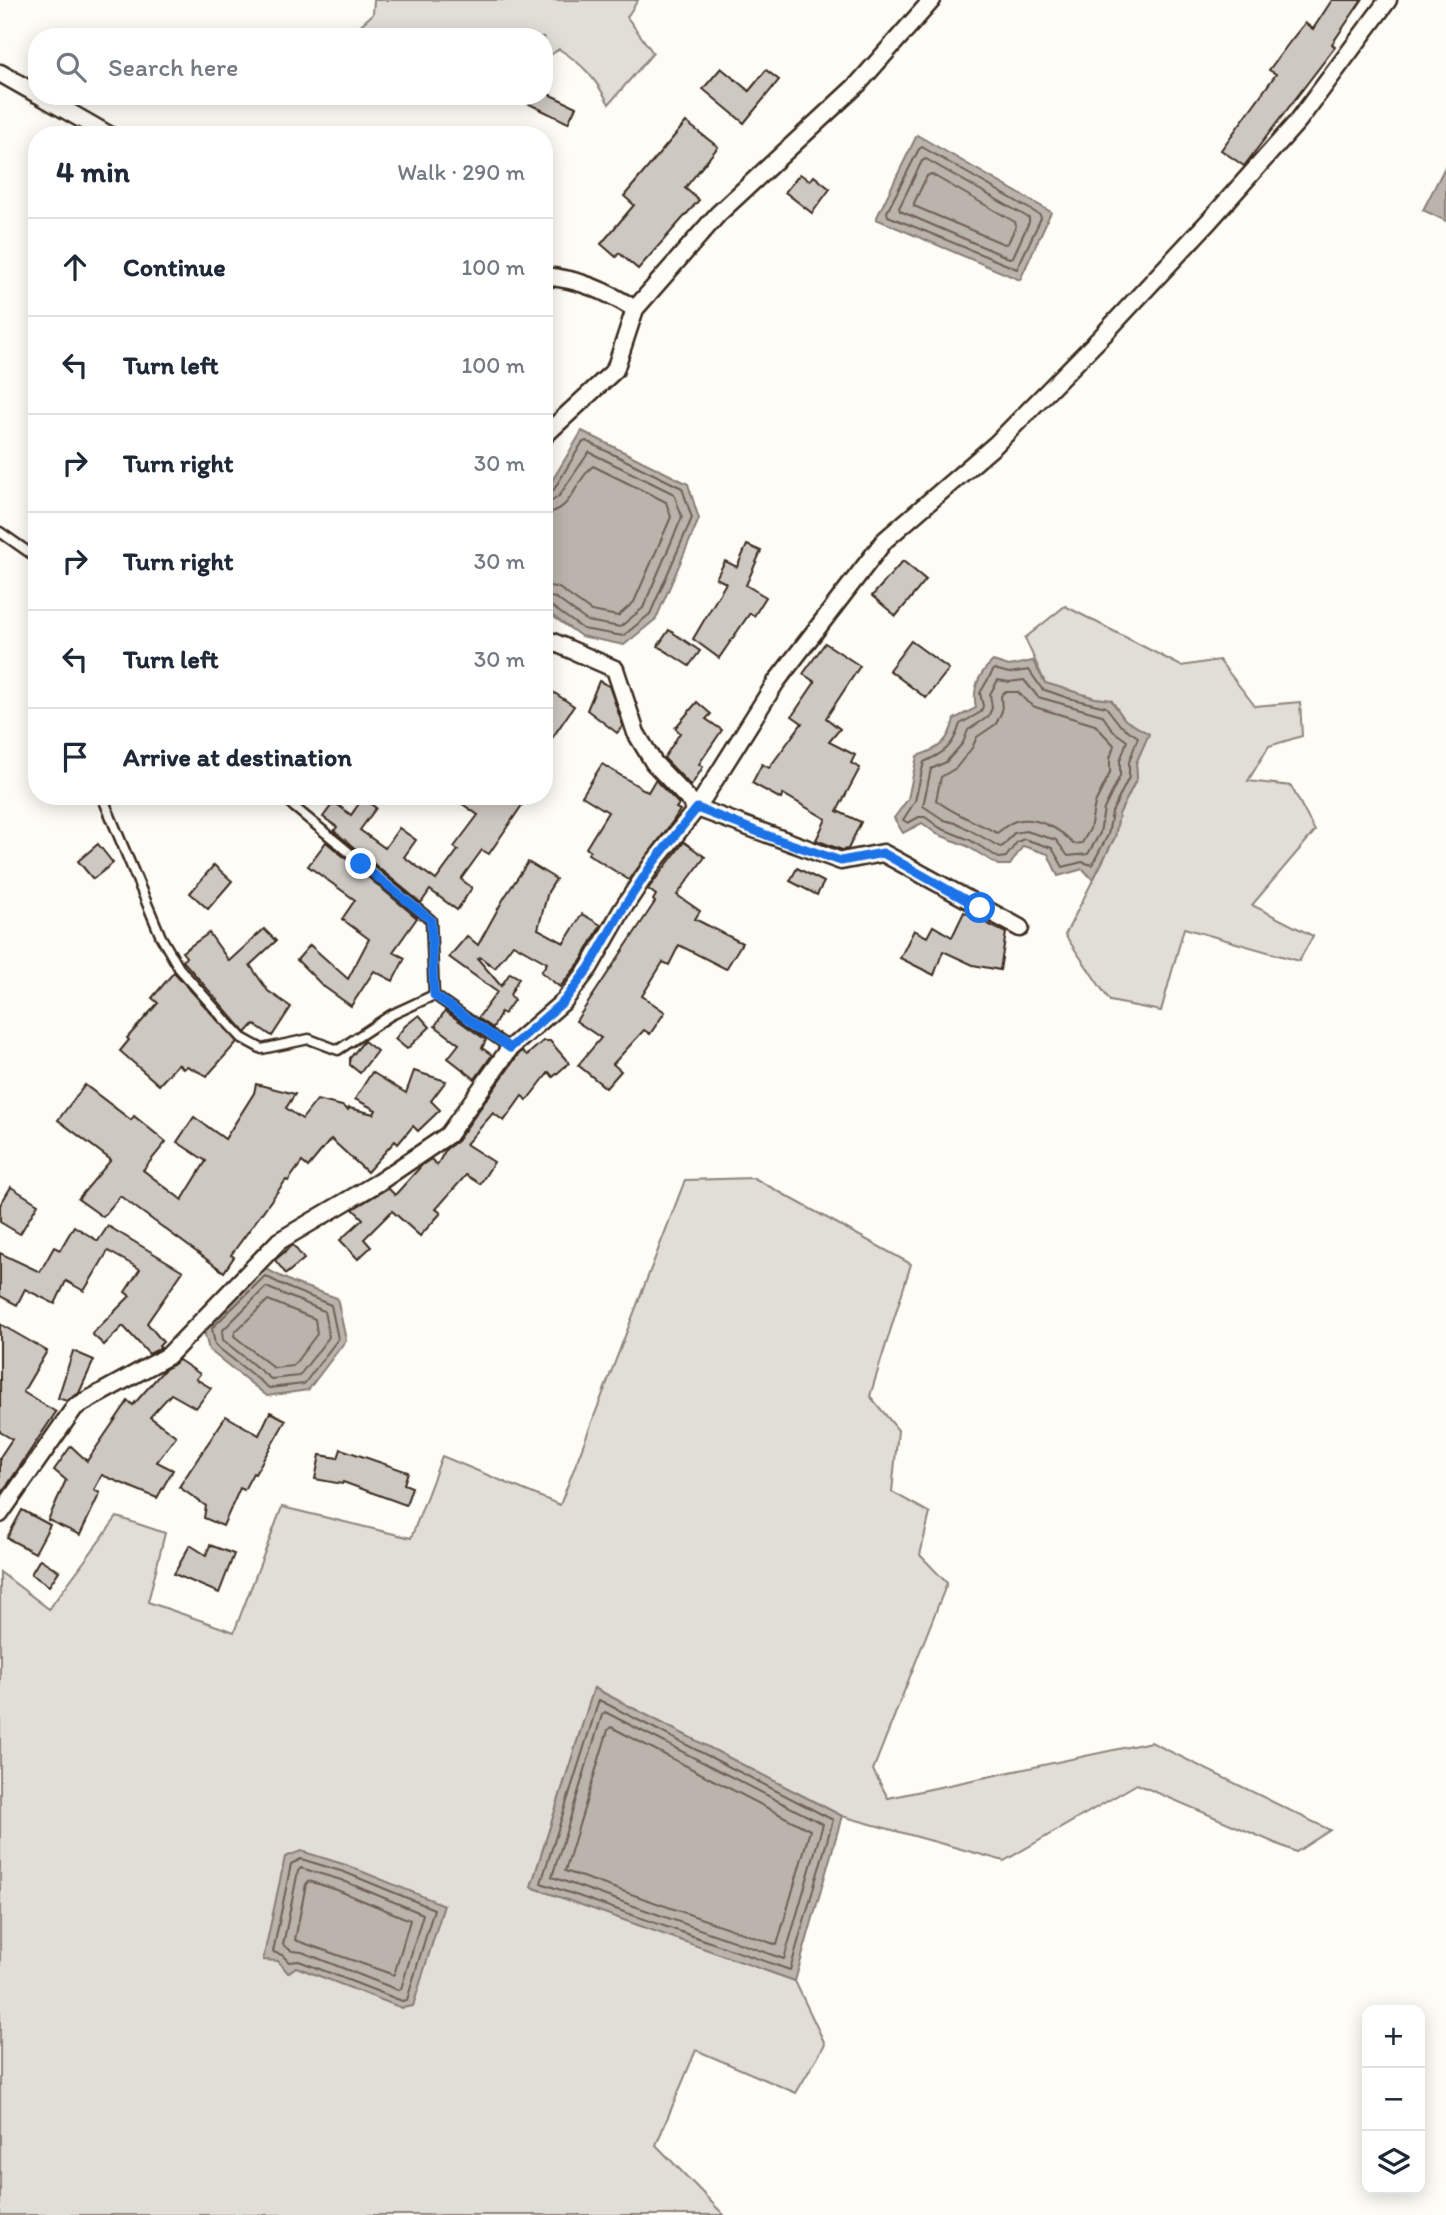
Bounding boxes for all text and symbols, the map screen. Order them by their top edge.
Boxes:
search box [28,28,553,105]
icon: search [52,48,90,86]
text: Search here [108,51,238,83]
text: 4 min [56,153,130,190]
text: Walk · 290 m [397,158,525,186]
icon: ahead [56,248,94,286]
text: Continue [123,251,226,283]
text: 100 m [461,253,525,281]
icon: left [56,346,94,384]
text: Turn left [123,349,219,381]
text: 100 m [461,351,525,379]
icon: right [56,444,94,482]
text: Turn right [123,447,234,479]
text: 30 m [474,449,525,477]
icon: right [56,542,94,580]
text: Turn right [123,545,234,577]
text: 30 m [474,547,525,575]
icon: left [56,640,94,678]
text: Turn left [123,643,219,675]
text: 30 m [474,645,525,673]
icon: arrive [56,738,94,776]
text: Arrive at destination [123,741,352,773]
route end [345,848,376,879]
route start [964,892,995,923]
map controls [1362,2005,1425,2194]
button: + [1362,2005,1425,2068]
button: − [1362,2068,1425,2131]
button: layers [1362,2131,1425,2194]

